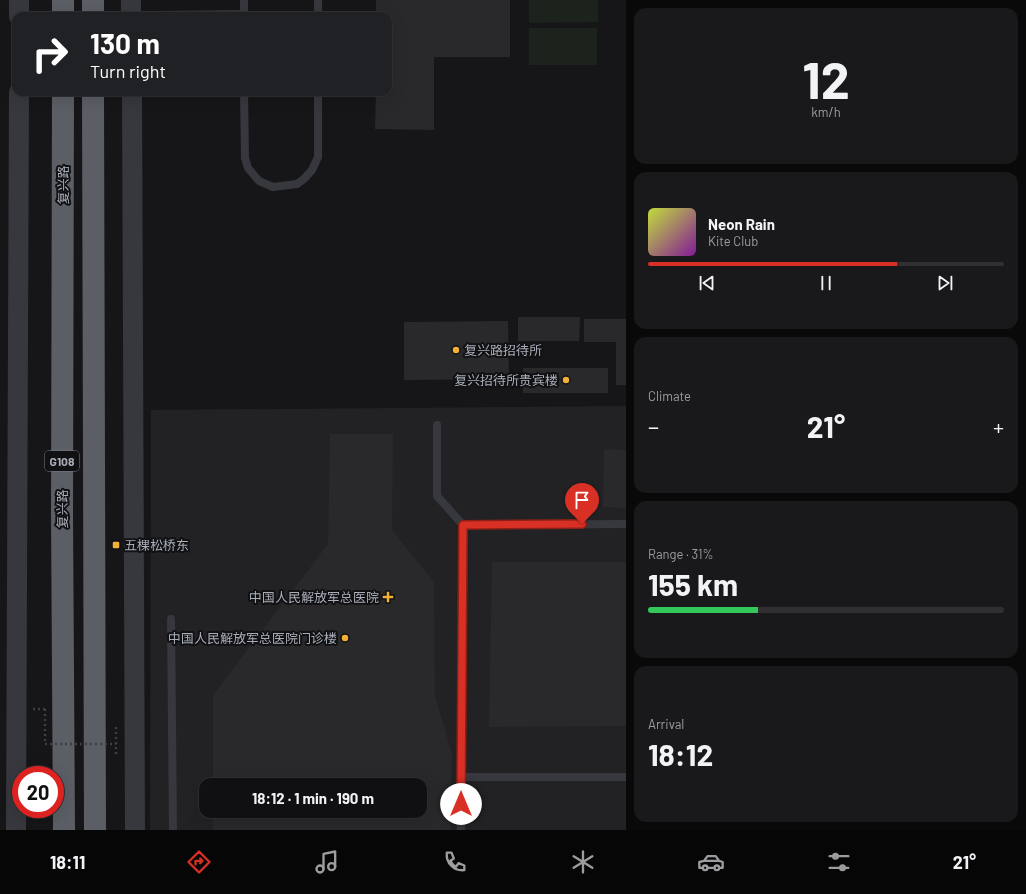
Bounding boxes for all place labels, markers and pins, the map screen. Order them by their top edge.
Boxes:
place label: 复兴路招待所 [464,342,542,358]
marker: 复兴路招待所 [451,345,461,355]
place label: 复兴招待所贵宾楼 [454,372,558,388]
marker: 复兴招待所贵宾楼 [561,375,571,385]
pin [565,483,599,524]
place label: 五棵松桥东 [124,537,189,553]
marker: 五棵松桥东 [111,540,121,550]
place label: 中国人民解放军总医院 [249,589,379,605]
marker: 中国人民解放军总医院 [382,591,394,603]
place label: 中国人民解放军总医院门诊楼 [168,630,337,646]
marker: 中国人民解放军总医院门诊楼 [340,633,350,643]

